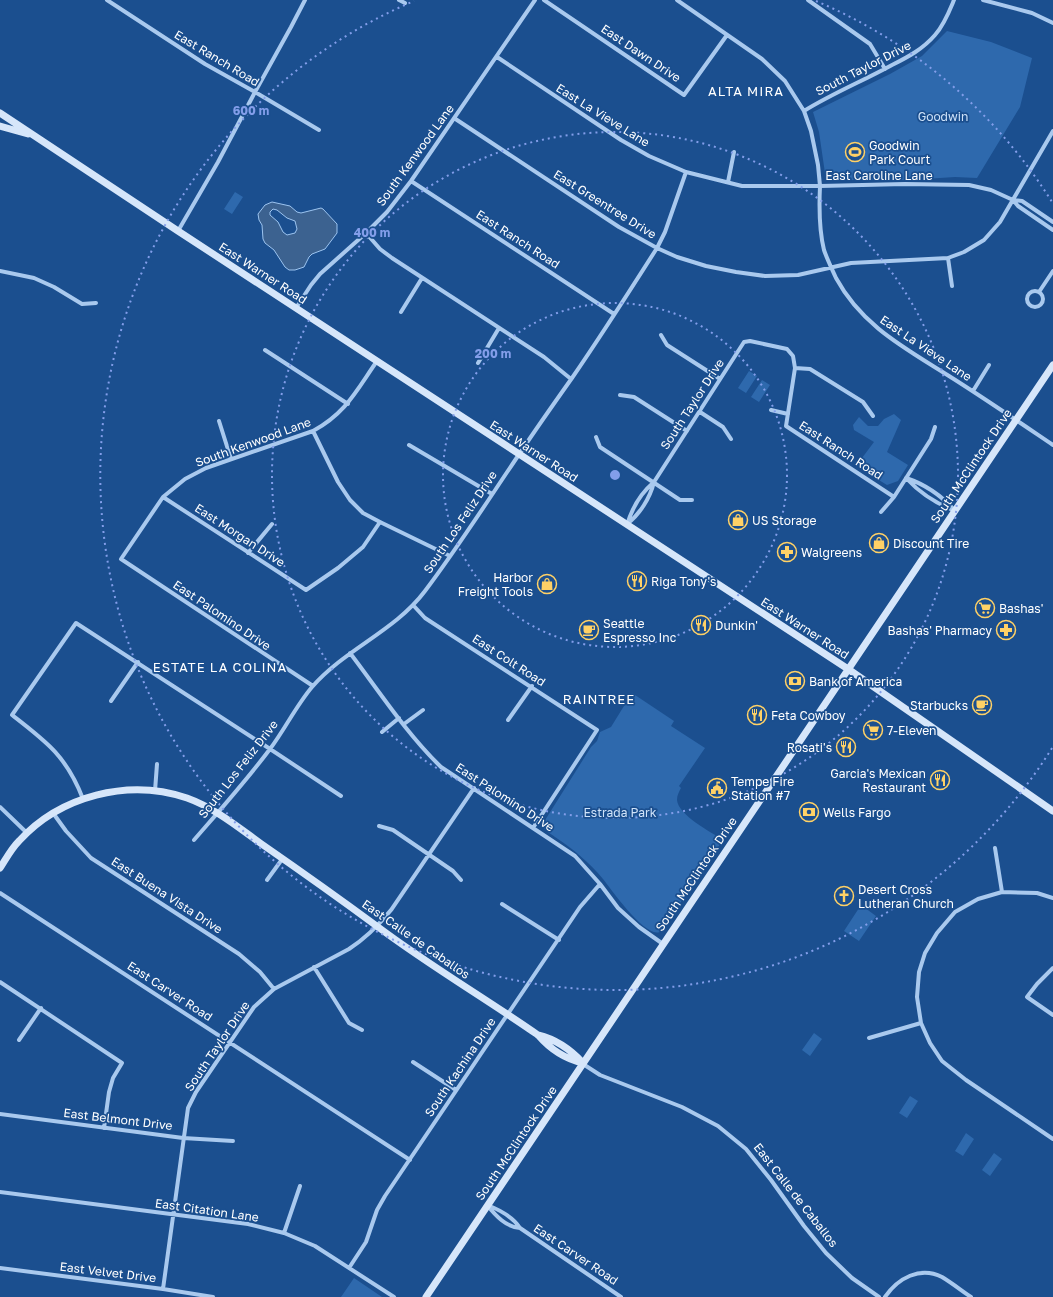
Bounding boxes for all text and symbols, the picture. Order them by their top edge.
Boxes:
street label: East Dawn Drive [598,21,684,85]
street label: East Ranch Road [172,27,262,89]
street label: South Taylor Drive [813,37,913,99]
street label: East La Vieve Lane [553,80,653,150]
district label: ALTA MIRA [708,83,784,99]
street label: South Kenwood Lane [373,101,457,209]
text: 600 m [233,103,269,118]
park label: Goodwin [918,109,968,124]
place label: Goodwin Park Court [869,138,931,167]
sports icon: Goodwin Park Court [844,141,866,163]
street label: East Greentree Drive [551,166,659,242]
street label: East Caroline Lane [825,168,933,183]
street label: East Ranch Road [473,206,563,272]
text: 400 m [354,225,390,240]
street label: East Warner Road [216,239,310,307]
street label: East La Vieve Lane [877,312,975,384]
text: 200 m [475,346,511,361]
street label: South Taylor Drive [657,356,727,452]
street label: South McClintock Drive [927,406,1015,526]
street label: South Kenwood Lane [193,414,313,470]
street label: East Warner Road [487,417,581,485]
street label: East Ranch Road [796,417,886,483]
street label: South Los Feliz Drive [420,468,500,576]
centre of rings [608,468,622,482]
street label: East Morgan Drive [192,500,288,570]
shop icon: US Storage [727,509,749,531]
place label: US Storage [752,513,817,528]
shop icon: Discount Tire [868,532,890,554]
place label: Discount Tire [893,536,969,551]
pharmacy icon: Walgreens [776,541,798,563]
place label: Walgreens [801,545,862,560]
place label: Harbor Freight Tools [458,570,533,599]
restaurant icon: Riga Tony's [626,570,648,592]
shop icon: Harbor Freight Tools [536,573,558,595]
place label: Riga Tony's [651,574,716,589]
street label: East Palomino Drive [170,577,274,653]
street label: East Warner Road [758,594,852,662]
supermarket icon: Bashas' [974,597,996,619]
place label: Bashas' [999,601,1043,616]
restaurant icon: Dunkin' [690,614,712,636]
place label: Seattle Espresso Inc [603,616,677,645]
place label: Dunkin' [715,618,758,633]
cafe icon: Seattle Espresso Inc [578,619,600,641]
pharmacy icon: Bashas' Pharmacy [995,619,1017,641]
place label: Bashas' Pharmacy [888,623,992,638]
street label: East Colt Road [470,631,548,689]
district label: ESTATE LA COLINA [153,659,287,675]
bank icon: Bank of America [784,670,806,692]
place label: Bank of America [809,674,902,689]
district label: RAINTREE [563,691,635,707]
cafe icon: Starbucks [971,694,993,716]
place label: Starbucks [910,698,968,713]
restaurant icon: Feta Cowboy [746,704,768,726]
place label: Feta Cowboy [771,708,846,723]
street label: South Los Feliz Drive [195,717,281,821]
supermarket icon: 7-Eleven [862,719,884,741]
place label: 7-Eleven [887,723,937,738]
restaurant icon: Rosati's [835,736,857,758]
place label: Rosati's [787,740,832,755]
street label: East Palomino Drive [453,759,557,835]
place label: Garcia's Mexican Restaurant [830,766,926,795]
restaurant icon: Garcia's Mexican Restaurant [929,769,951,791]
place label: Tempe Fire Station #7 [731,774,794,803]
public building icon: Tempe Fire Station #7 [706,777,728,799]
bank icon: Wells Fargo [798,801,820,823]
park label: Estrada Park [584,805,657,820]
place label: Wells Fargo [823,805,891,820]
street label: South McClintock Drive [652,814,740,934]
street label: East Buena Vista Drive [109,853,225,937]
place label: Desert Cross Lutheran Church [858,882,954,911]
church icon: Desert Cross Lutheran Church [833,885,855,907]
street label: East Calle de Caballos [359,896,473,982]
street label: East Carver Road [125,958,215,1024]
street label: South Taylor Drive [181,998,253,1094]
street label: South Kachina Drive [421,1015,499,1119]
street label: South McClintock Drive [472,1083,560,1203]
street label: East Belmont Drive [63,1105,173,1133]
street label: East Calle de Caballos [751,1140,841,1250]
street label: East Citation Lane [154,1195,260,1225]
street label: East Carver Road [531,1220,621,1288]
street label: East Velvet Drive [59,1259,157,1285]

